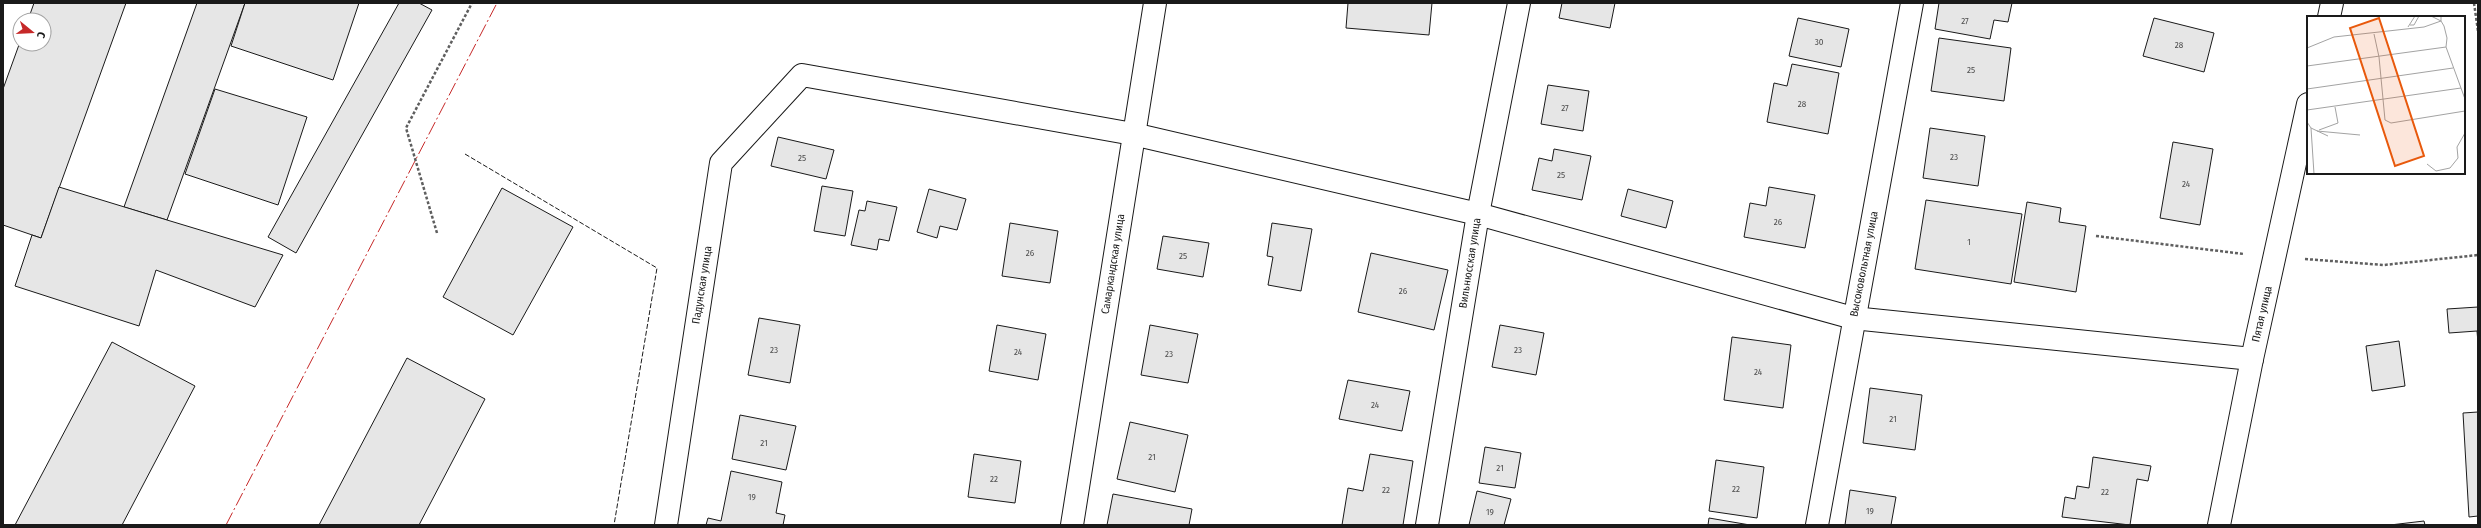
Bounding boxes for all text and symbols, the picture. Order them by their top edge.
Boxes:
north arrow [12,12,52,52]
house number: 27 [1961,16,1969,26]
inset map [2307,16,2465,174]
text: С [34,30,48,40]
house number: 30 [1815,37,1824,47]
house number: 28 [2175,40,2184,50]
house number: 25 [1967,65,1975,75]
house number: 28 [1798,99,1807,109]
house number: 27 [1561,103,1569,113]
house number: 23 [1950,152,1958,162]
house number: 25 [798,153,806,163]
house number: 25 [1557,170,1565,180]
house number: 24 [2182,179,2191,189]
street label: Высоковольтная улица [1847,210,1881,318]
street label: Самаркандская улица [1099,213,1127,315]
street label: Вильнюсская улица [1456,217,1484,309]
house number: 26 [1774,217,1783,227]
house number: 1 [1967,237,1971,247]
street label: Падунская улица [689,245,715,325]
house number: 26 [1026,248,1035,258]
house number: 25 [1179,251,1187,261]
street label: Пятая улица [2249,285,2275,343]
house number: 26 [1399,286,1408,296]
house number: 23 [770,345,778,355]
house number: 23 [1514,345,1522,355]
house number: 24 [1014,347,1023,357]
house number: 23 [1165,349,1173,359]
house number: 24 [1754,367,1763,377]
house number: 24 [1371,400,1380,410]
house number: 21 [1889,414,1897,424]
house number: 21 [760,438,768,448]
house number: 21 [1148,452,1156,462]
house number: 21 [1496,463,1504,473]
house number: 22 [990,474,998,484]
house number: 22 [1732,484,1740,494]
house number: 22 [1382,485,1390,495]
house number: 22 [2101,487,2109,497]
house number: 19 [748,492,756,502]
house number: 19 [1866,506,1874,516]
house number: 19 [1486,507,1494,517]

